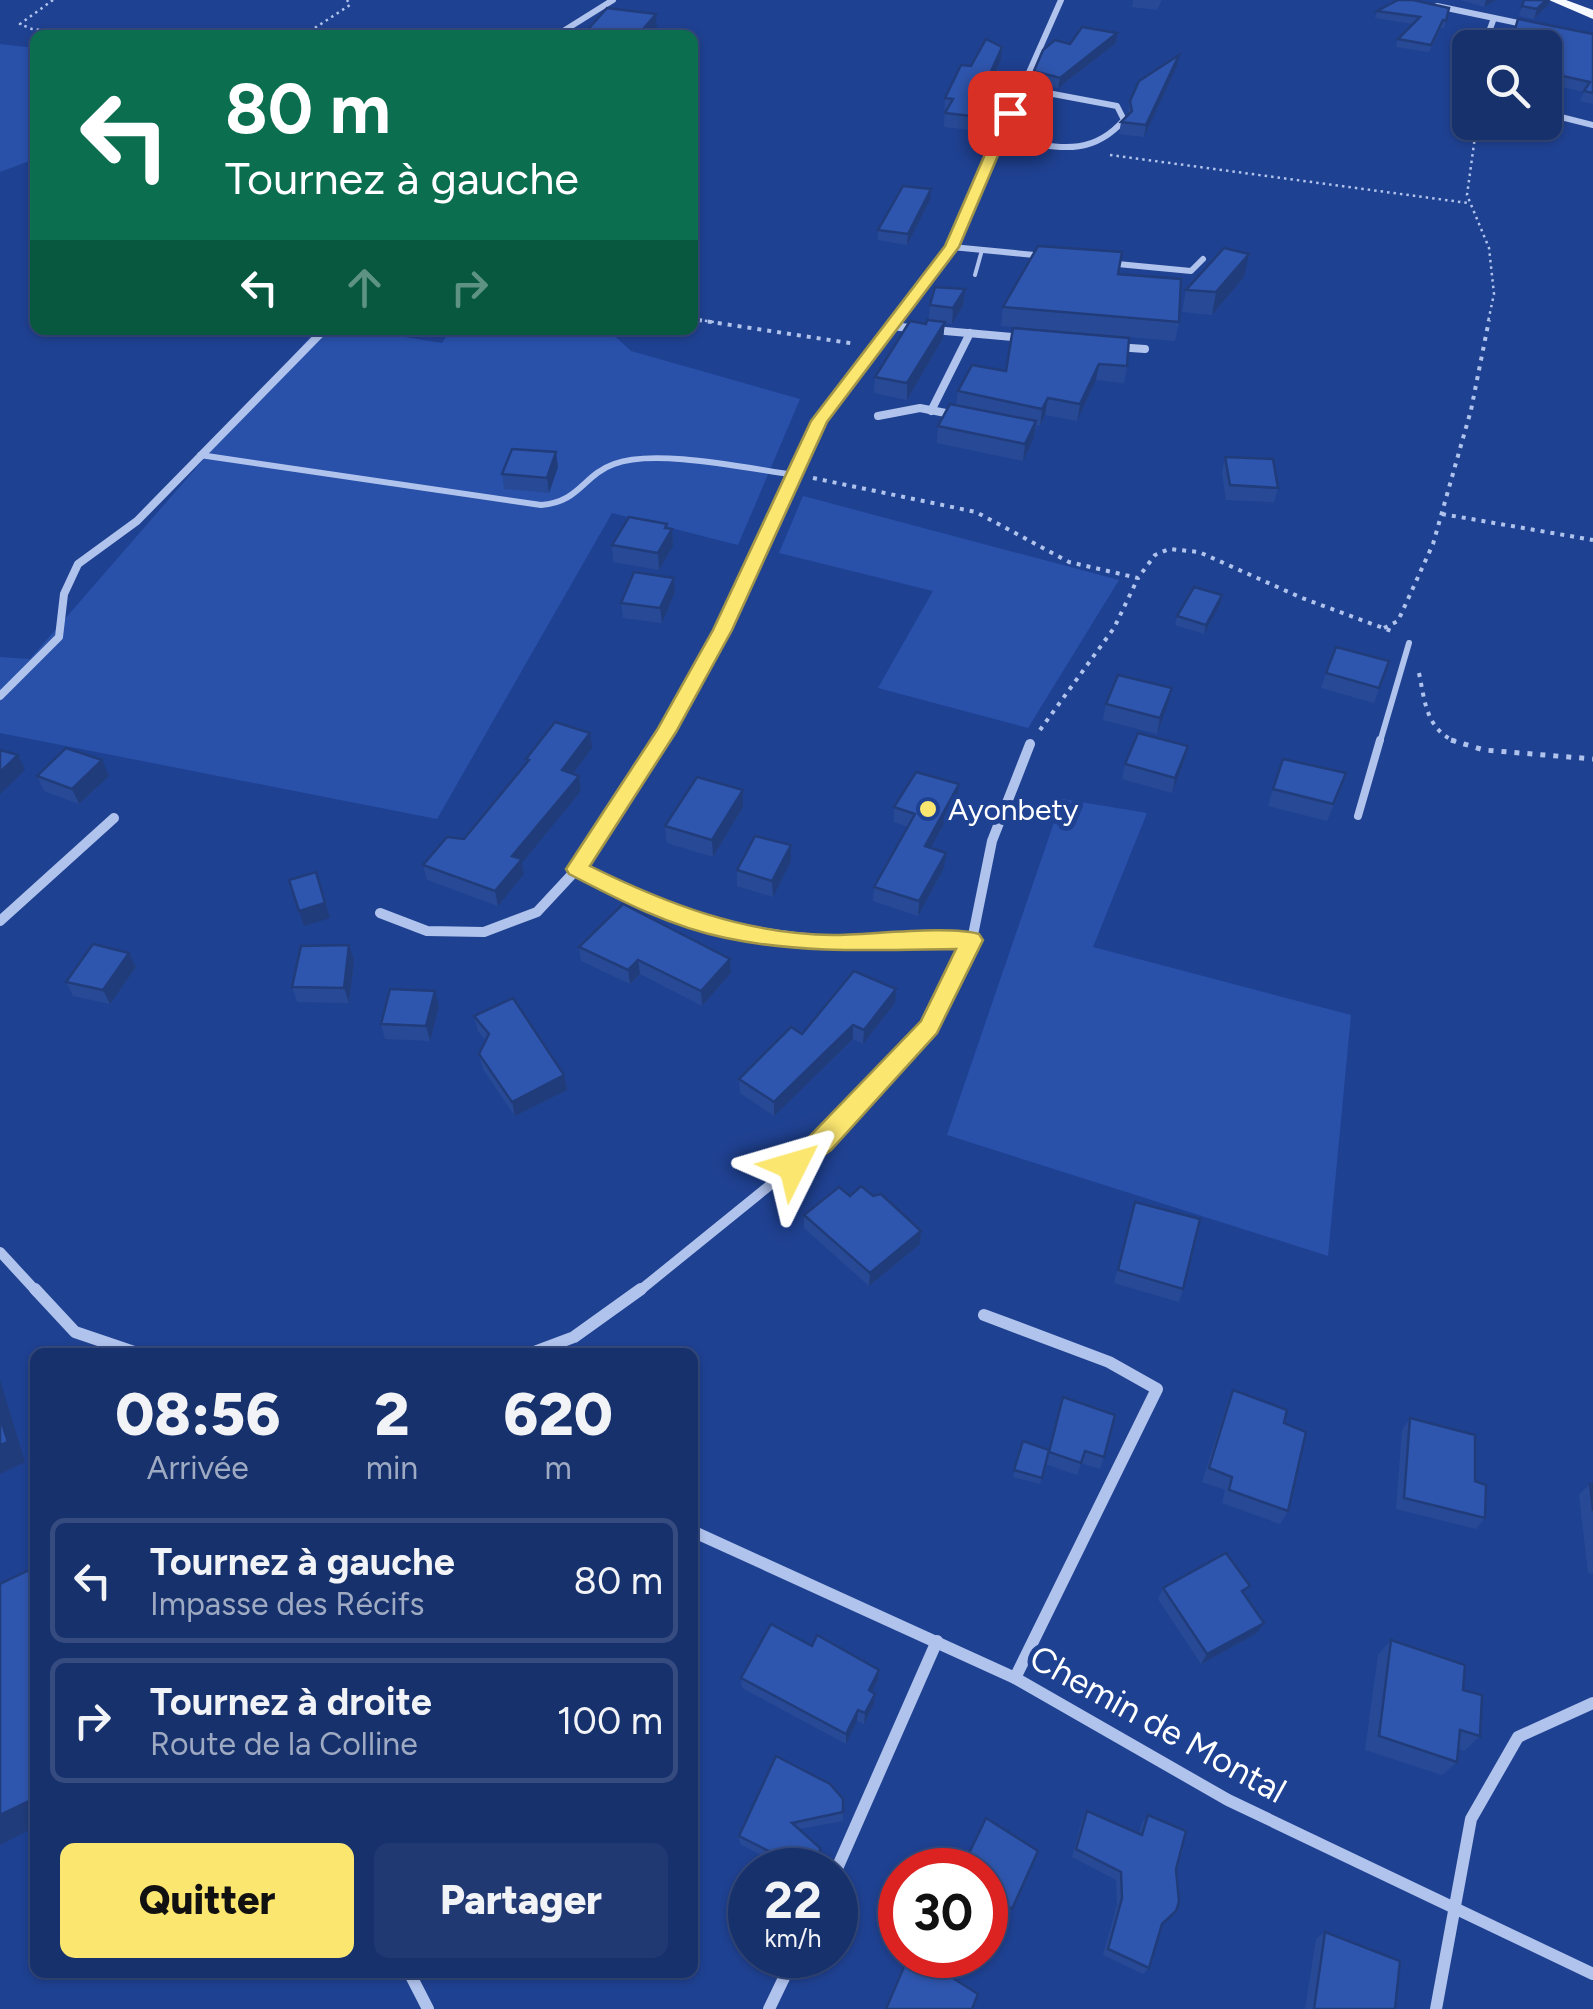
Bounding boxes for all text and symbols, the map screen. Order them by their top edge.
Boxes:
map controls [1452,30,1562,140]
button: search [1452,30,1562,140]
text: 80 m [225,66,391,151]
icon: left [60,70,190,200]
pin [968,71,1053,156]
icon: arrive [983,86,1038,141]
text: Tournez à gauche [225,151,579,205]
icon: left [232,260,287,315]
icon: ahead [337,260,392,315]
icon: right [442,260,497,315]
place label: Ayonbety [948,791,1079,828]
marker: Ayonbety [917,798,939,820]
position arrow [741,1114,845,1218]
text: 08:56 [115,1378,281,1450]
text: 2 [374,1378,410,1450]
text: 620 [503,1378,613,1450]
text: Arrivée [147,1449,249,1487]
text: min [366,1449,418,1487]
text: m [544,1449,572,1487]
text: Tournez à gauche [150,1539,455,1585]
icon: left [65,1553,120,1608]
text: 80 m [574,1558,663,1604]
text: Impasse des Récifs [150,1585,424,1623]
street label: Chemin de Montal [1023,1636,1293,1812]
text: Tournez à droite [150,1679,432,1725]
icon: right [65,1693,120,1748]
text: 100 m [557,1698,663,1744]
text: Route de la Colline [150,1725,418,1763]
button: Quitter [60,1843,354,1958]
button: Partager [374,1843,668,1958]
speed limit sign: 30 [878,1848,1008,1978]
text: 22 [764,1870,822,1931]
text: km/h [764,1923,822,1953]

